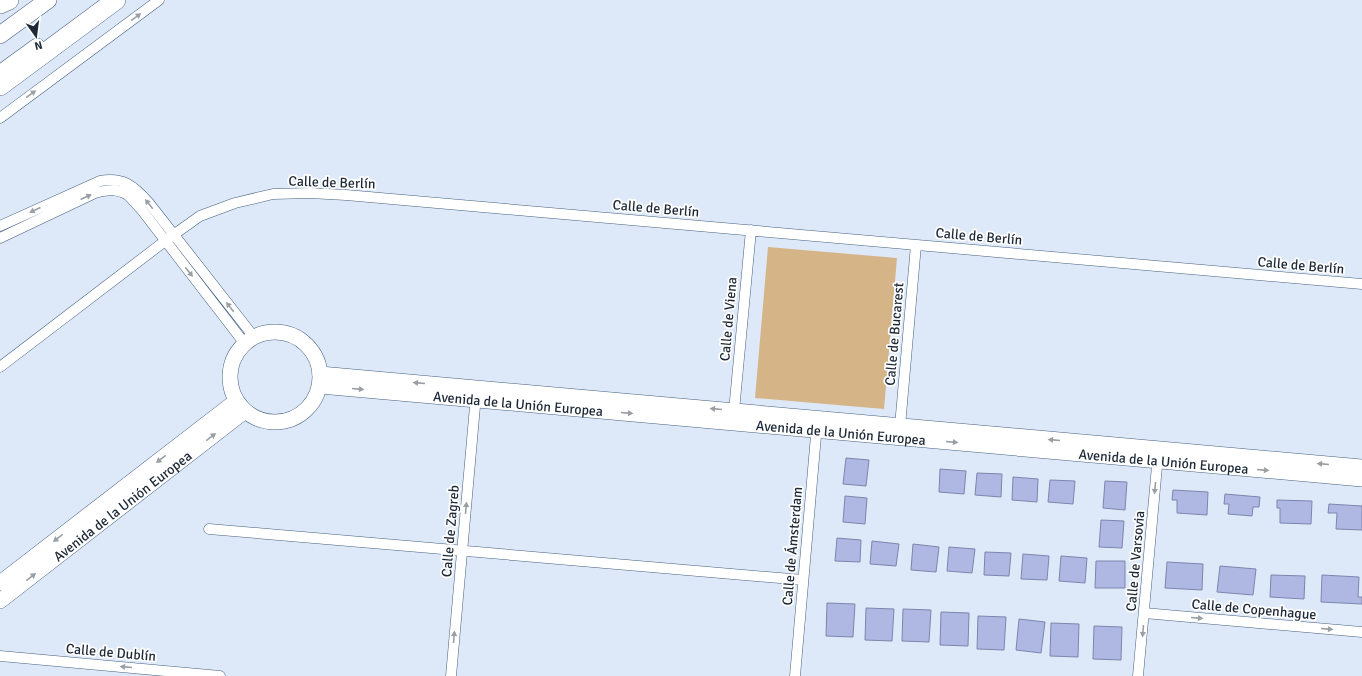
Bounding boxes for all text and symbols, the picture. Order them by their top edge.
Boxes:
one-way arrow [130,13,141,21]
north arrow [16,16,56,56]
text: N [33,38,44,52]
one-way arrow [26,90,37,99]
street label: Calle de Berlín [288,172,376,193]
one-way arrow [80,194,92,200]
street label: Calle de Berlín [612,196,700,221]
one-way arrow [145,199,154,209]
one-way arrow [29,207,40,213]
street label: Calle de Berlín [935,224,1023,249]
street label: Calle de Berlín [1257,253,1345,278]
one-way arrow [184,266,193,277]
street label: Calle de Viena [716,276,741,362]
street label: Calle de Bucarest [882,282,907,386]
one-way arrow [226,301,235,312]
one-way arrow [413,380,425,387]
one-way arrow [352,386,364,393]
street label: Avenida de la Unión Europea [433,388,604,420]
one-way arrow [710,406,722,413]
one-way arrow [621,410,633,417]
street label: Avenida de la Unión Europea [755,417,927,449]
one-way arrow [205,433,216,441]
one-way arrow [1048,436,1060,443]
one-way arrow [946,438,958,445]
street label: Avenida de la Unión Europea [1078,446,1249,478]
street label: Avenida de la Unión Europea [50,447,195,565]
one-way arrow [155,455,166,463]
one-way arrow [1317,461,1329,467]
one-way arrow [1257,466,1269,473]
one-way arrow [1152,482,1158,494]
street label: Calle de Zagreb [438,484,463,578]
street label: Calle de Ámsterdam [779,486,806,606]
one-way arrow [463,502,469,514]
street label: Calle de Varsovia [1123,510,1148,612]
one-way arrow [52,534,63,543]
one-way arrow [25,573,36,581]
street label: Calle de Copenhague [1191,596,1317,623]
one-way arrow [1191,615,1203,621]
one-way arrow [1139,625,1146,637]
one-way arrow [1321,626,1333,633]
one-way arrow [451,631,458,643]
street label: Calle de Dublín [65,640,157,665]
one-way arrow [120,664,132,671]

